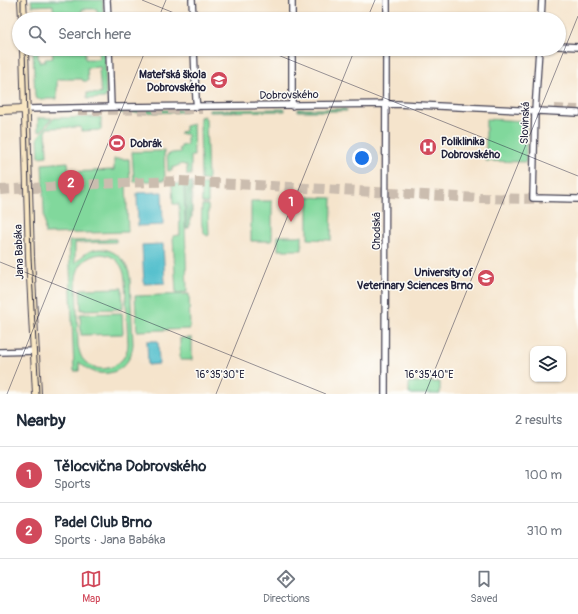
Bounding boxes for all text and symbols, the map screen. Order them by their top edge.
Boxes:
search box [12,12,566,56]
icon: search [26,23,48,45]
text: Search here [58,25,131,44]
place label: Mateřská škola Dobrovského [139,68,206,94]
school or university icon: Mateřská škola Dobrovského [209,70,229,90]
street label: Dobrovského [259,88,319,102]
street label: Slovinská [518,102,532,144]
sports icon: Dobrák [107,133,127,153]
place label: Poliklinika Dobrovského [441,135,500,161]
place label: Dobrák [130,137,162,150]
hospital icon: Poliklinika Dobrovského [418,137,438,157]
your location [352,148,372,168]
pin: 2 [58,170,84,203]
pin: 1 [278,189,304,222]
street label: Chodská [370,212,383,250]
street label: Jana Babáka [12,224,26,280]
place label: University of Veterinary Sciences Brno [357,266,474,292]
school or university icon: University of Veterinary Sciences Brno [476,268,496,288]
map controls [530,346,566,382]
button: layers [530,346,566,382]
text: 16°35'30"E [196,369,244,381]
text: 16°35'40"E [405,369,453,381]
text: Nearby [16,410,65,431]
text: 2 results [515,412,562,428]
text: Tělocvična Dobrovského [54,457,206,476]
text: 1 [26,467,32,483]
text: 100 m [525,467,562,483]
text: Sports [54,476,90,492]
text: Padel Club Brno [54,513,152,532]
text: 2 [25,523,33,539]
text: 310 m [526,523,562,539]
text: Sports · Jana Babáka [54,532,166,548]
tab: Map [80,568,102,605]
tab: Directions [263,568,310,605]
tab: Saved [470,568,498,605]

